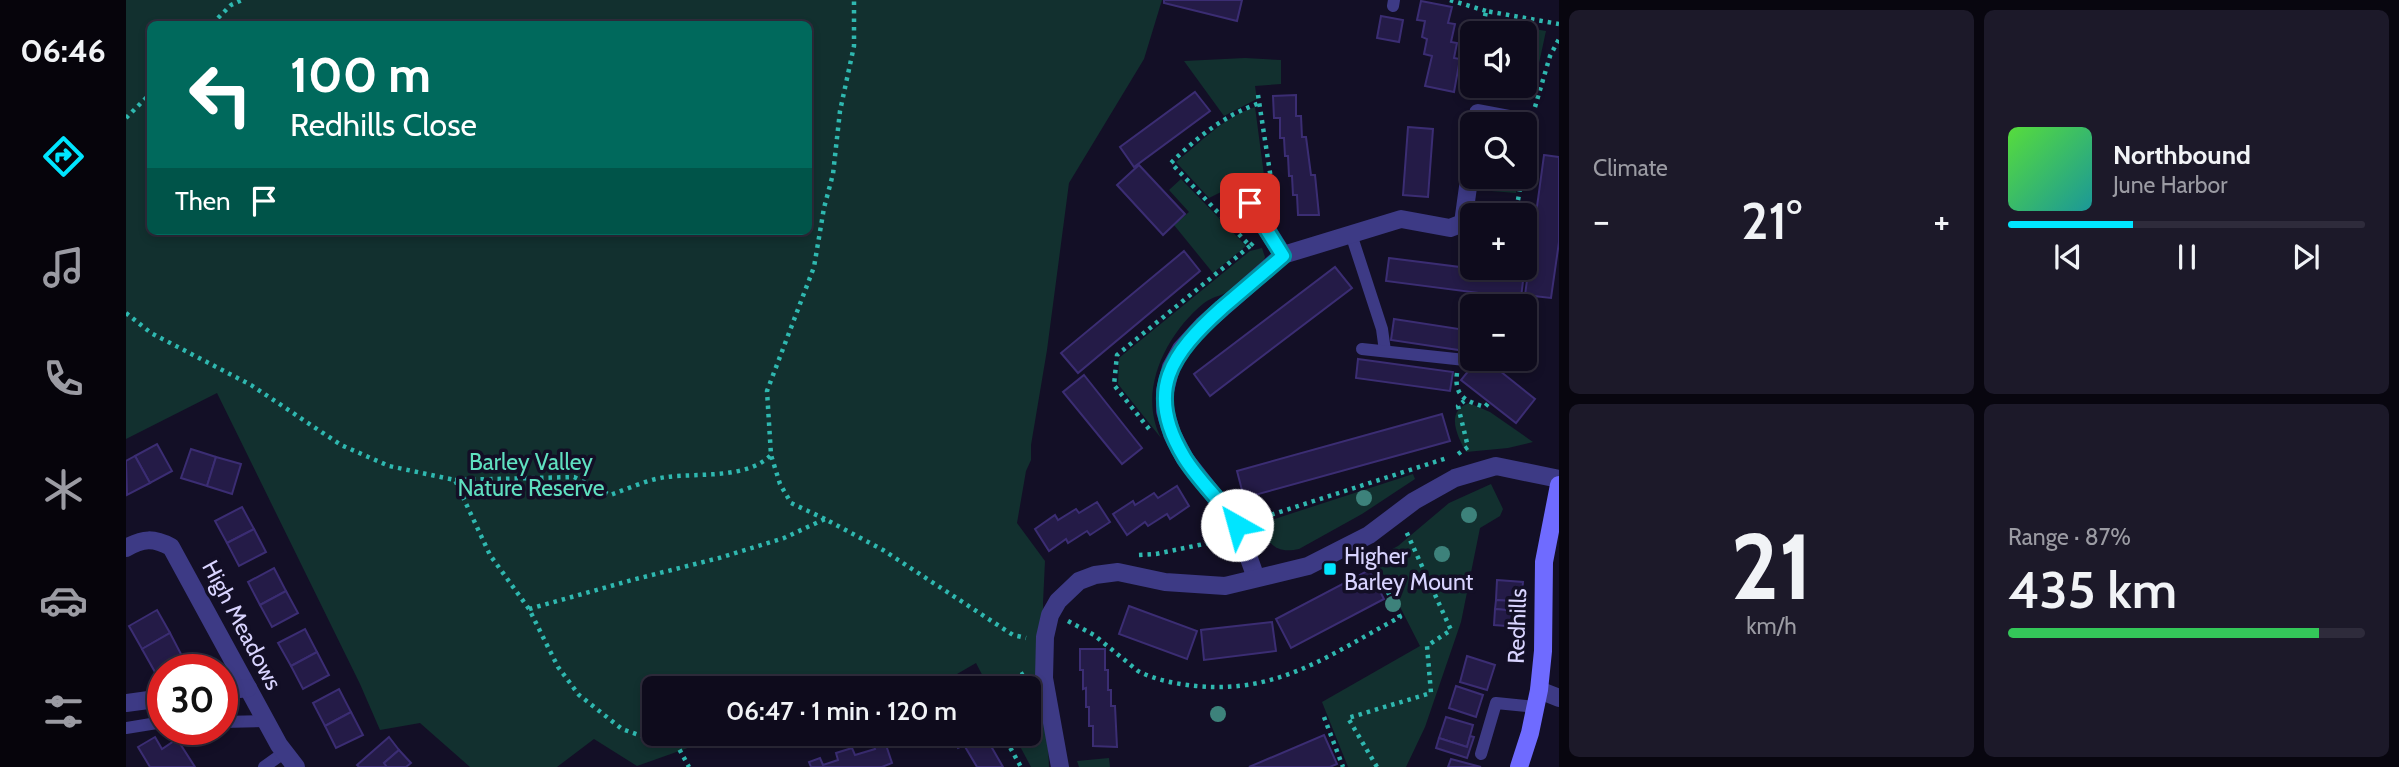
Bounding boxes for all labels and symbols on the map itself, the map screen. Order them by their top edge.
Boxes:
pin [1220,173,1280,233]
park label: Barley Valley Nature Reserve [457,448,605,502]
position arrow [1200,488,1274,562]
place label: Higher Barley Mount [1344,542,1474,596]
street label: High Meadows [196,555,288,695]
marker: Higher Barley Mount [1322,561,1338,577]
street label: Redhills [1502,588,1532,664]
speed limit sign: 30 [147,654,238,745]

